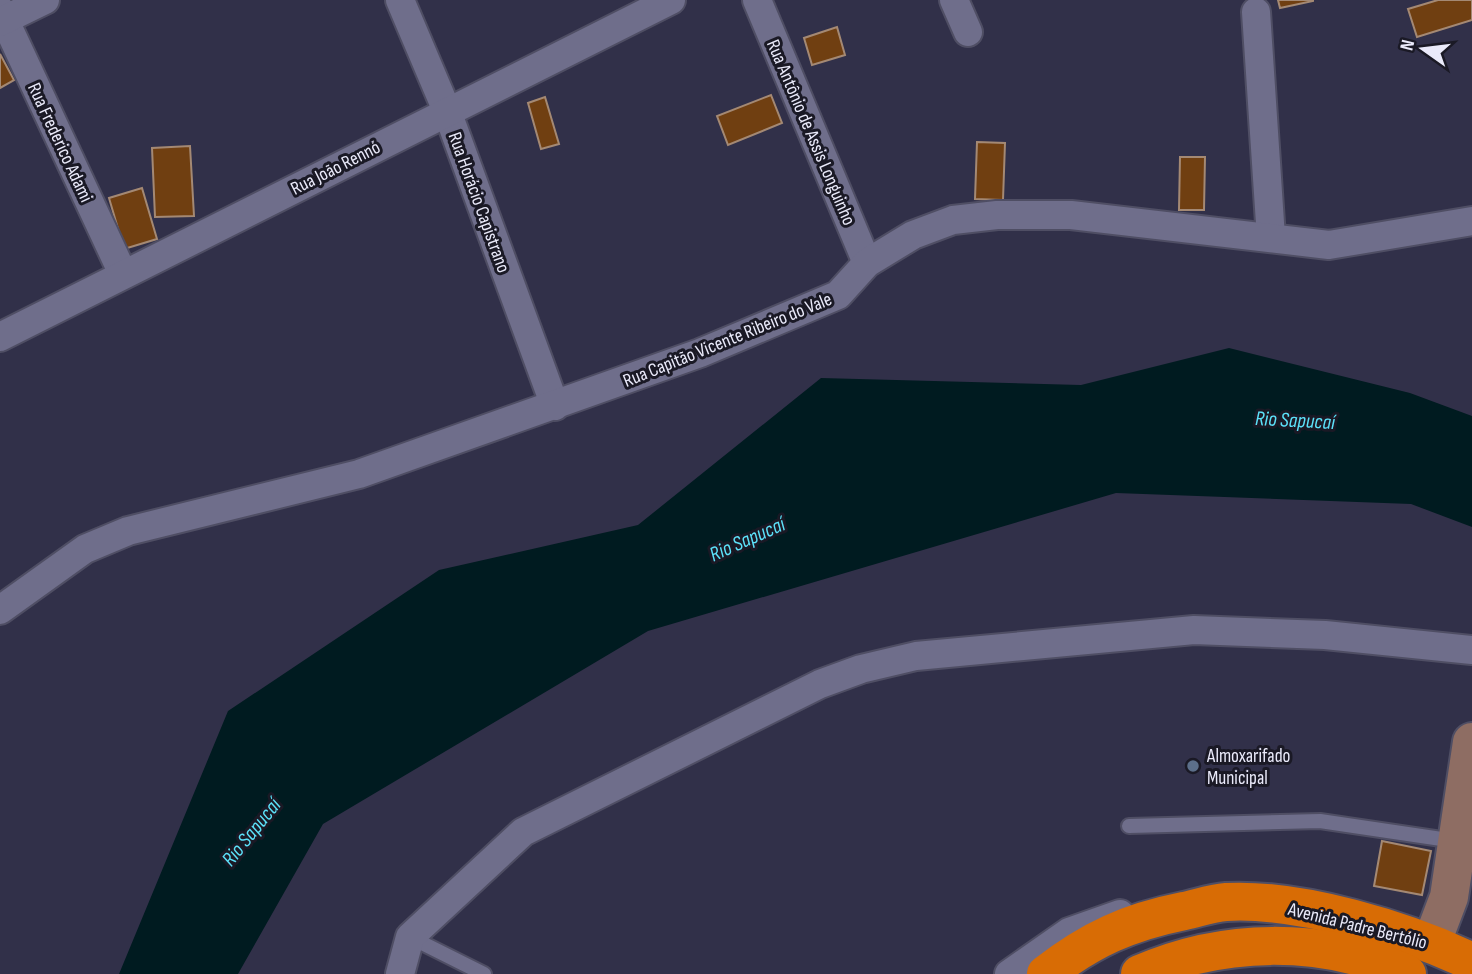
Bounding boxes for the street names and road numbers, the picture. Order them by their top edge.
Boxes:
street label: Rua Antônio de Assis Longuinho [761,36,860,229]
street label: Rua Frederico Adami [22,79,97,206]
street label: Rua Horácio Capistrano [443,129,515,276]
street label: Rua João Rennó [287,136,384,201]
street label: Rua Capitão Vicente Ribeiro do Vale [620,288,835,393]
street label: Avenida Padre Bertólio [1285,898,1429,955]

